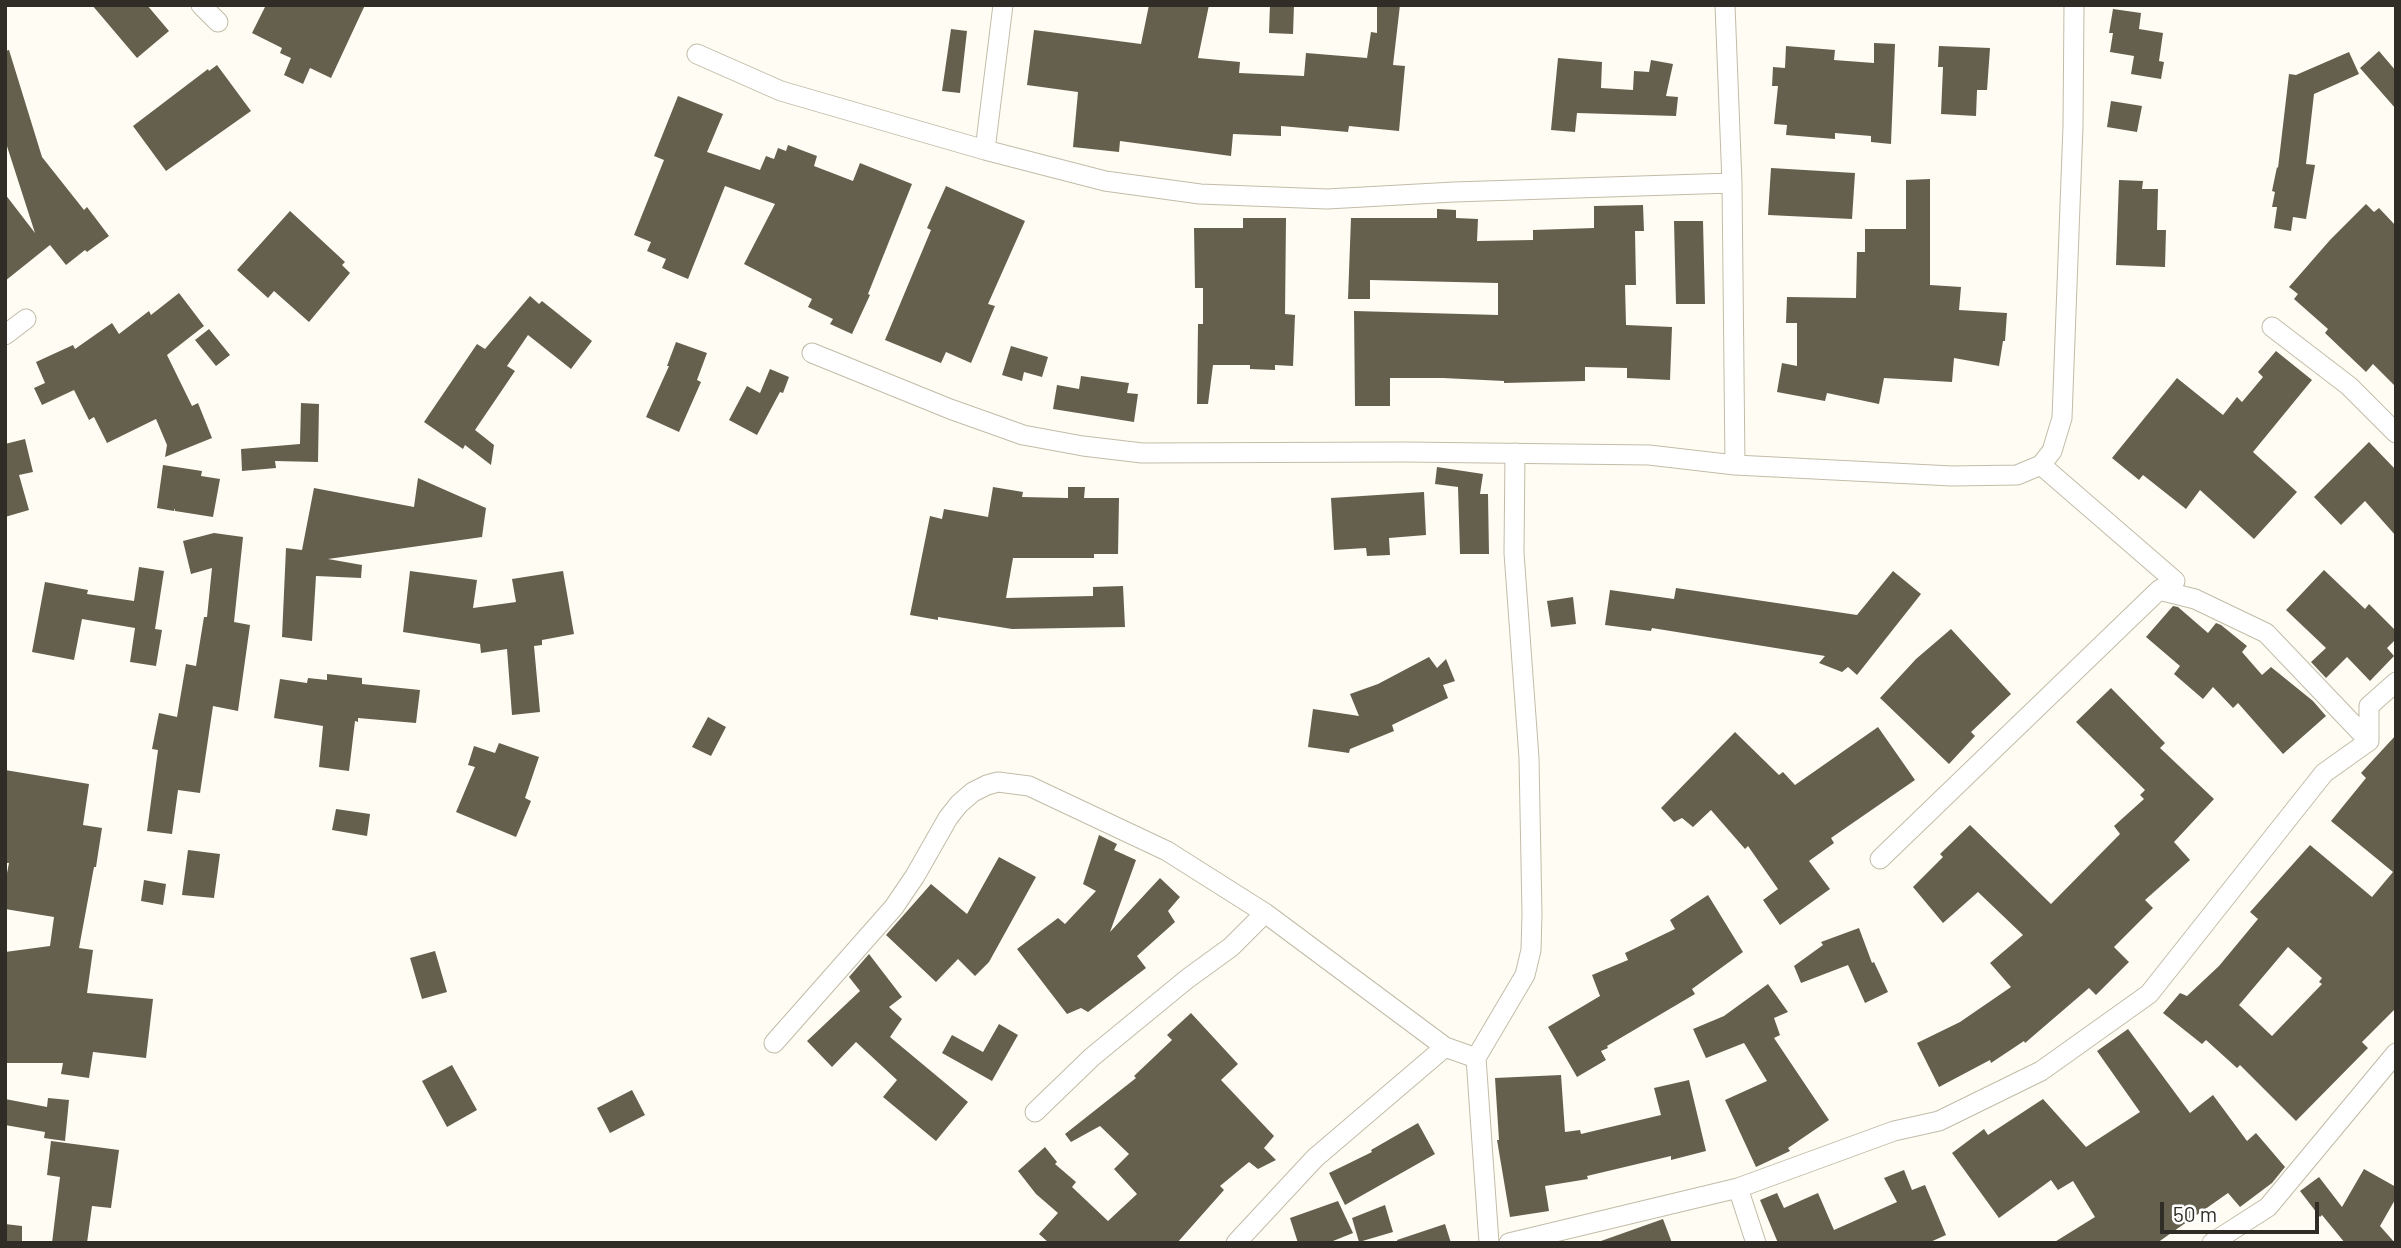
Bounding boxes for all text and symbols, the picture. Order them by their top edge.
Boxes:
scale bar [2163,1188,2322,1232]
text: 50 m [2173,1201,2217,1226]

